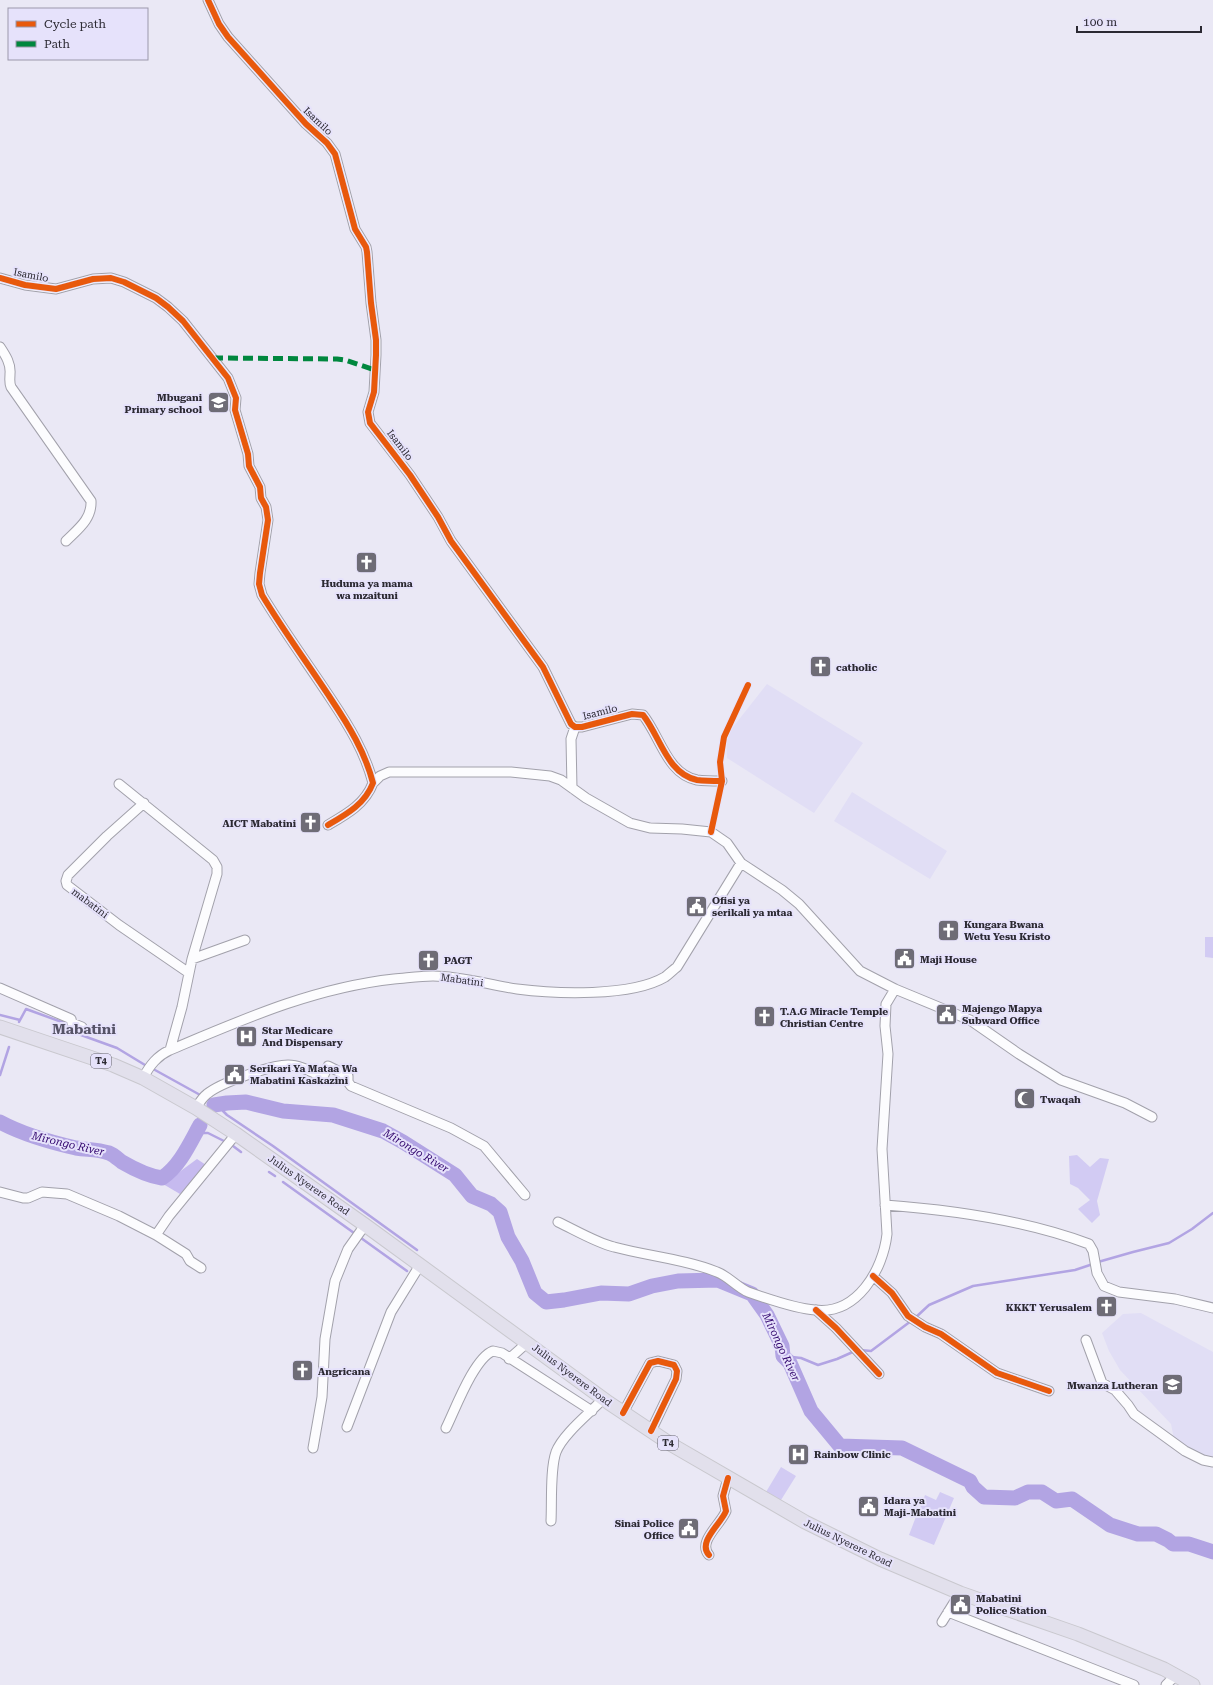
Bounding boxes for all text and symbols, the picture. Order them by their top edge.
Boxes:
legend [8,8,148,60]
scale bar [1077,8,1201,34]
text: 100 m [1083,15,1117,29]
text: Cycle path [44,17,106,31]
text: Path [44,37,70,51]
street label: Isamilo [301,105,335,137]
street label: Isamilo [13,266,49,284]
school or university icon: Mbugani Primary school [205,390,231,416]
place label: Mbugani Primary school [125,392,203,415]
street label: Isamilo [385,428,415,462]
church icon: Huduma ya mama wa mzaituni [354,550,380,576]
place label: Huduma ya mama wa mzaituni [321,578,413,601]
church icon: catholic [807,654,833,680]
place label: catholic [836,662,877,673]
street label: Isamilo [581,702,619,722]
church icon: AICT Mabatini [298,810,324,836]
place label: AICT Mabatini [223,818,297,829]
street label: mabatini [70,886,110,920]
public building icon: Ofisi ya serikali ya mtaa [684,893,710,919]
place label: Ofisi ya serikali ya mtaa [712,895,792,918]
church icon: Kungara Bwana Wetu Yesu Kristo [936,917,962,943]
place label: Kungara Bwana Wetu Yesu Kristo [964,919,1051,942]
public building icon: Maji House [891,946,917,972]
church icon: PAGT [416,947,442,973]
place label: Maji House [920,954,977,965]
place label: PAGT [444,955,472,966]
street label: Mabatini [440,972,484,988]
public building icon: Majengo Mapya Subward Office [933,1001,959,1027]
place label: Majengo Mapya Subward Office [962,1003,1042,1026]
church icon: T.A.G Miracle Temple Christian Centre [752,1004,778,1030]
place label: T.A.G Miracle Temple Christian Centre [780,1006,888,1029]
district label: Mabatini [52,1021,116,1037]
hospital icon: Star Medicare And Dispensary [234,1023,260,1049]
place label: Star Medicare And Dispensary [262,1025,343,1048]
road number: T4 [91,1054,111,1068]
public building icon: Serikari Ya Mataa Wa Mabatini Kaskazini [222,1061,248,1087]
place label: Serikari Ya Mataa Wa Mabatini Kaskazini [250,1063,357,1086]
mosque icon: Twaqah [1012,1086,1038,1112]
place label: Twaqah [1040,1094,1081,1105]
water label: Mirongo River [380,1126,451,1176]
water label: Mirongo River [30,1129,106,1159]
street label: Julius Nyerere Road [266,1153,352,1218]
church icon: KKKT Yerusalem [1094,1294,1120,1320]
place label: KKKT Yerusalem [1006,1302,1092,1313]
water label: Mirongo River [759,1310,803,1384]
street label: Julius Nyerere Road [530,1341,614,1409]
church icon: Angricana [290,1358,316,1384]
place label: Angricana [318,1366,370,1377]
school or university icon: Mwanza Lutheran [1160,1372,1186,1398]
place label: Mwanza Lutheran [1067,1380,1158,1391]
road number: T4 [658,1436,678,1450]
hospital icon: Rainbow Clinic [785,1441,811,1467]
place label: Rainbow Clinic [814,1449,891,1460]
public building icon: Idara ya Maji-Mabatini [856,1493,882,1519]
place label: Idara ya Maji-Mabatini [884,1495,957,1518]
public building icon: Sinai Police Office [676,1516,702,1542]
street label: Julius Nyerere Road [802,1517,894,1569]
place label: Sinai Police Office [615,1518,674,1541]
public building icon: Mabatini Police Station [948,1591,974,1617]
place label: Mabatini Police Station [976,1593,1047,1616]

